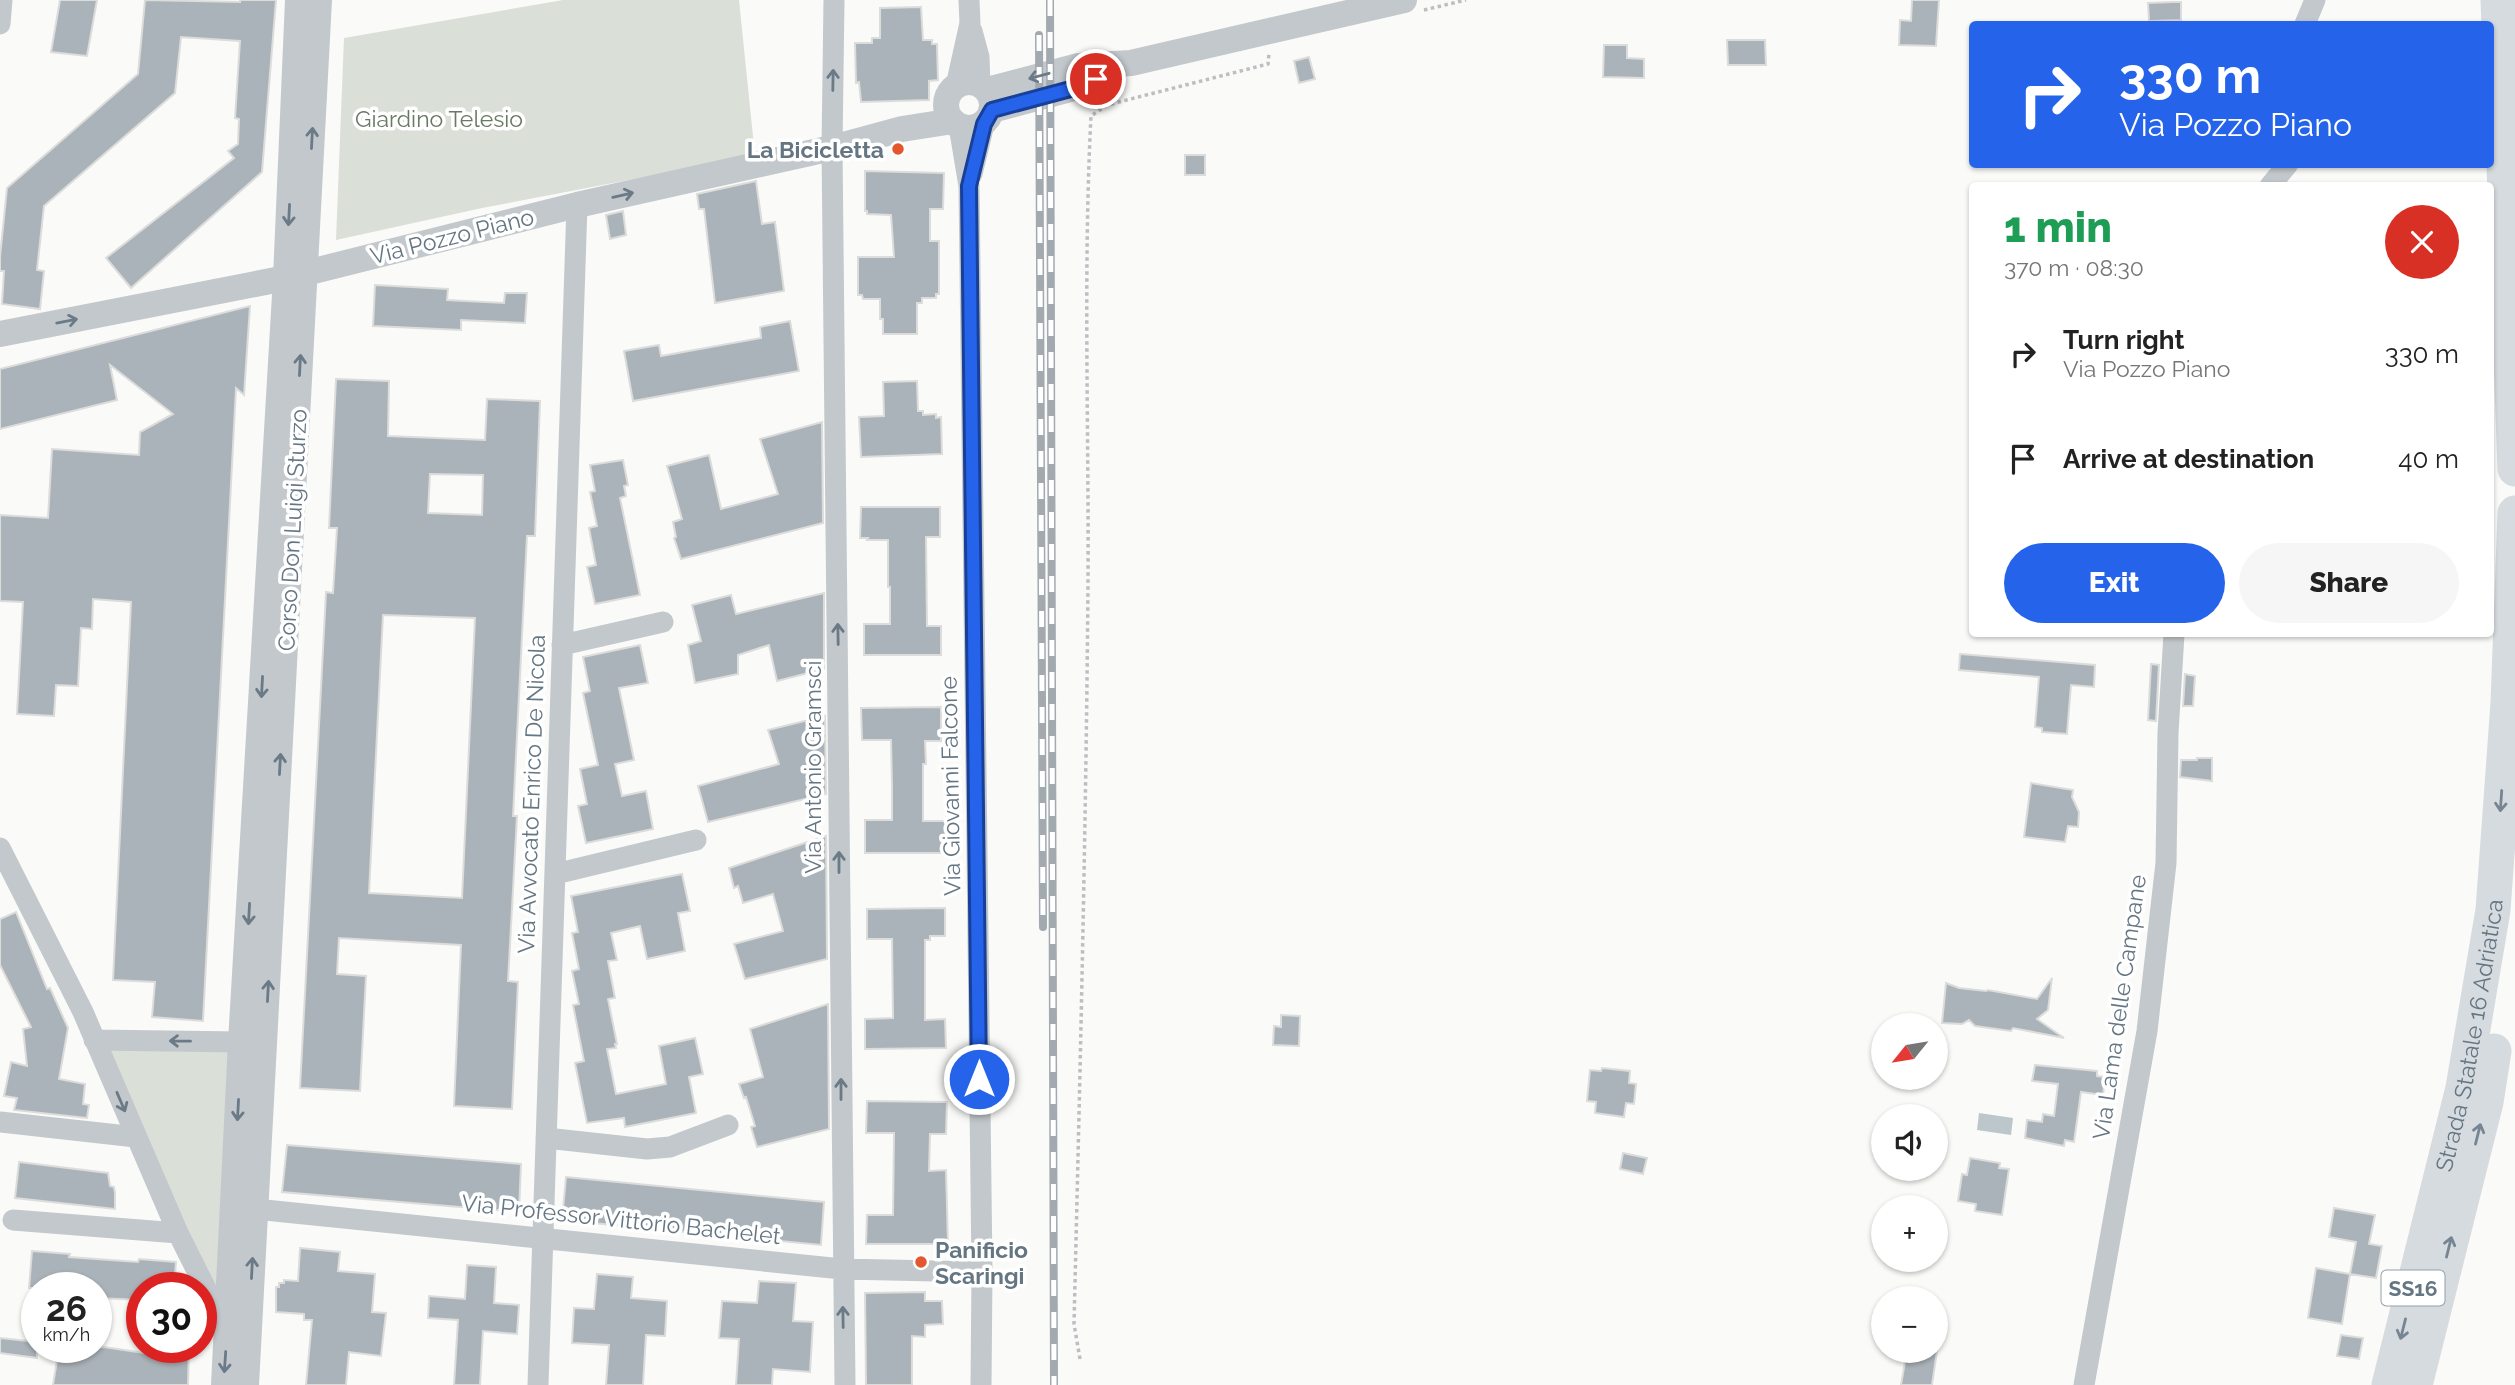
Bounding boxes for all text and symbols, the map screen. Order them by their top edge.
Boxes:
text: 330 m [2119,47,2261,104]
pin [1066,49,1126,109]
icon: right [2004,49,2095,140]
icon: arrive [1077,60,1115,98]
one-way arrow [826,69,840,92]
one-way arrow [1029,71,1051,84]
park label: Giardino Telesio [355,105,523,132]
text: Via Pozzo Piano [2119,106,2352,143]
one-way arrow [306,127,319,150]
place label: La Bicicletta [747,136,884,163]
marker: La Bicicletta [890,141,906,157]
one-way arrow [611,187,634,201]
one-way arrow [282,203,295,226]
street label: Via Pozzo Piano [368,203,536,269]
text: 1 min [2004,203,2112,252]
button: close [2385,205,2459,279]
text: 370 m · 08:30 [2004,254,2144,281]
one-way arrow [55,313,78,327]
text: Turn right [2063,325,2184,355]
icon: right [2004,335,2042,373]
text: 330 m [2385,339,2459,369]
one-way arrow [294,355,307,377]
text: Via Pozzo Piano [2063,355,2230,382]
street label: Corso Don Luigi Sturzo [272,408,312,652]
icon: arrive [2004,440,2042,478]
text: Arrive at destination [2063,444,2314,474]
text: 40 m [2398,444,2459,474]
button: Exit [2004,543,2225,623]
button: Share [2239,543,2459,623]
one-way arrow [831,623,844,646]
street label: Via Avvocato Enrico De Nicola [512,634,550,954]
street label: Via Antonio Gramsci [799,660,826,874]
one-way arrow [255,675,268,698]
street label: Via Giovanni Falcone [935,676,965,896]
one-way arrow [273,753,286,776]
one-way arrow [2494,789,2507,812]
one-way arrow [832,851,846,874]
street label: Via Lama delle Campane [2087,873,2151,1141]
street label: Strada Statale 16 Adriatica [2429,898,2507,1174]
one-way arrow [242,902,255,925]
one-way arrow [262,980,275,1003]
north arrow [1871,1013,1948,1090]
map controls [1871,1013,1948,1363]
one-way arrow [169,1034,192,1048]
position arrow [942,1042,1016,1116]
one-way arrow [834,1078,848,1101]
one-way arrow [116,1091,129,1113]
one-way arrow [231,1098,244,1121]
button: sound [1871,1104,1948,1181]
one-way arrow [2471,1123,2485,1146]
street label: Via Professor Vittorio Bachelet [460,1189,782,1249]
button: + [1871,1195,1948,1272]
place label: Panificio Scaringi [935,1236,1028,1289]
one-way arrow [2444,1237,2457,1259]
marker: Panificio Scaringi [913,1254,929,1270]
one-way arrow [246,1257,259,1280]
road number: SS16 [2382,1270,2444,1306]
speed limit sign: 30 [126,1272,217,1363]
button: − [1871,1286,1948,1363]
text: 26 [46,1288,87,1329]
one-way arrow [837,1306,850,1329]
one-way arrow [2396,1317,2409,1340]
text: km/h [43,1324,90,1345]
one-way arrow [218,1350,231,1373]

